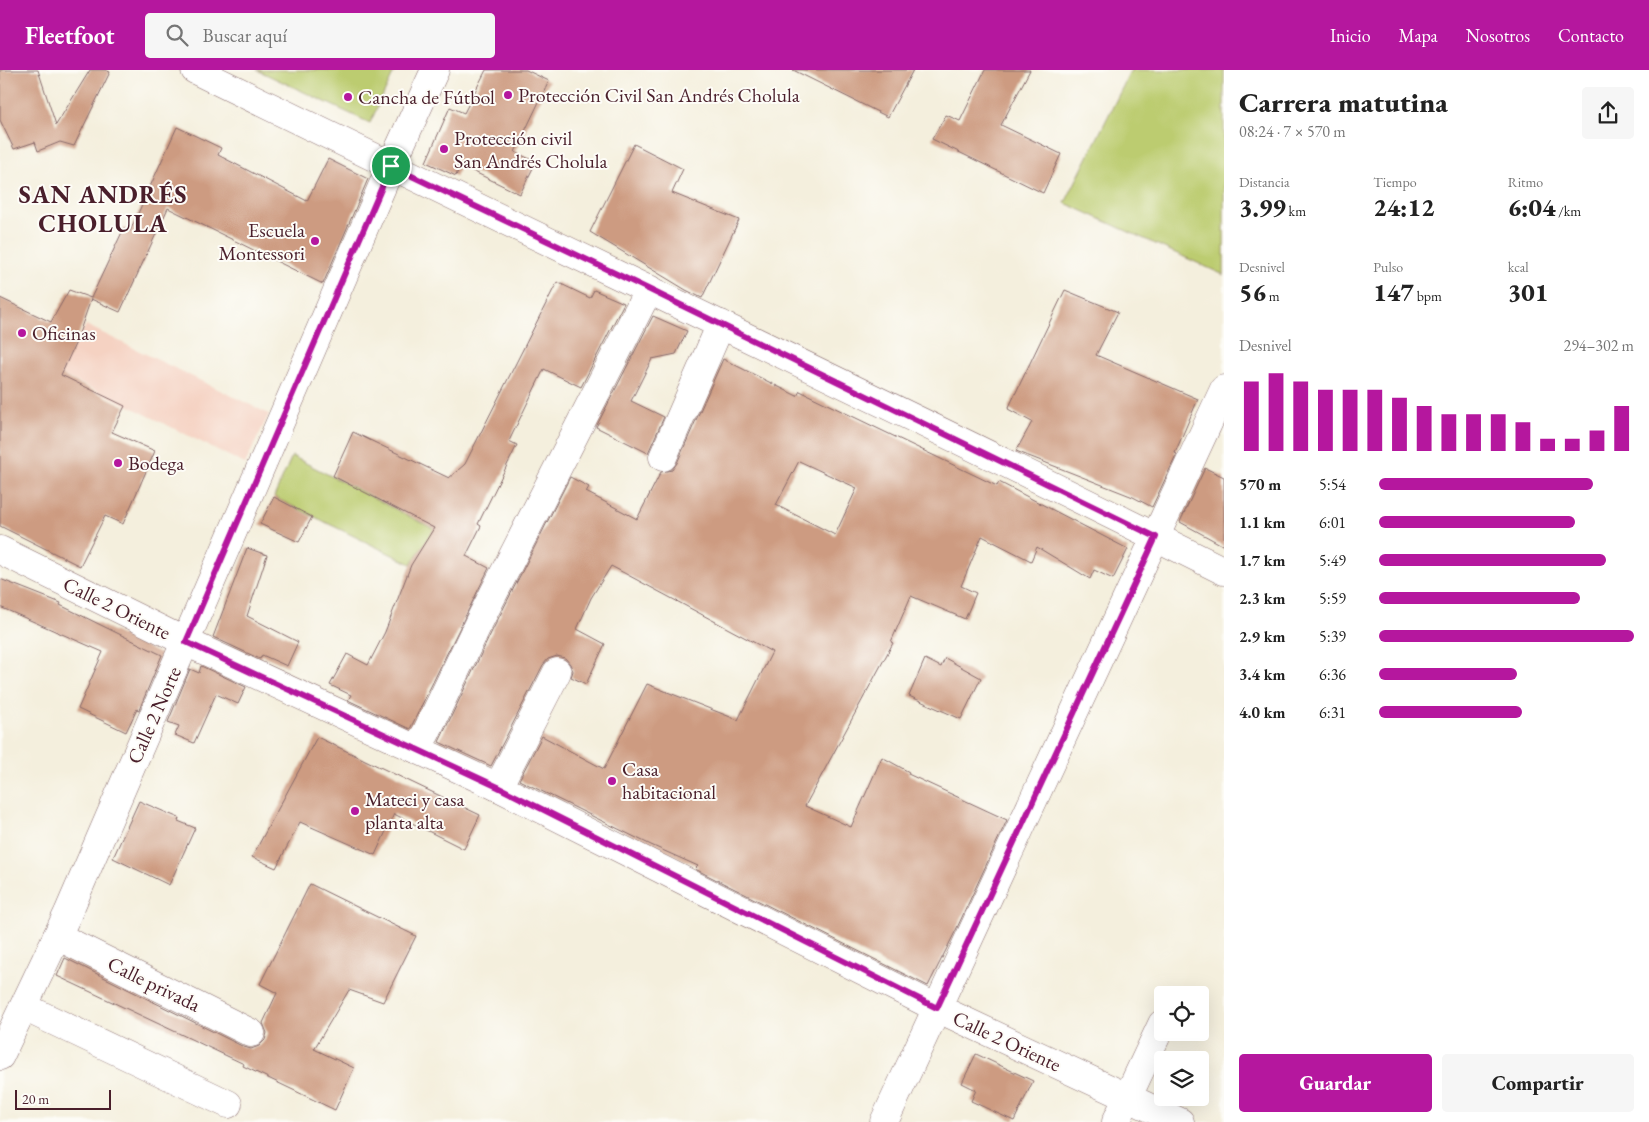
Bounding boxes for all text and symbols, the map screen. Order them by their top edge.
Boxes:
search box [145,13,495,58]
text: Fleetfoot [25,20,115,51]
icon: search [163,21,191,49]
text: Buscar aquí [203,23,287,48]
text: Inicio [1330,24,1371,47]
text: Mapa [1399,24,1438,47]
text: Nosotros [1466,24,1530,47]
text: Contacto [1558,24,1624,47]
place label: Protección Civil San Andrés Cholula [518,82,800,108]
place label: Cancha de Fútbol [358,84,495,110]
text: Carrera matutina [1239,84,1448,120]
button: share [1582,87,1634,139]
marker: Protección Civil San Andrés Cholula [502,89,514,101]
marker: Cancha de Fútbol [342,91,354,103]
text: 08:24 · 7 × 570 m [1239,121,1346,142]
place label: Protección civil San Andrés Cholula [454,125,608,174]
marker: Protección civil San Andrés Cholula [438,143,450,155]
pin [370,145,412,187]
icon: arrive [377,152,405,180]
text: Distancia [1239,173,1290,191]
text: Tiempo [1373,173,1417,191]
text: Ritmo [1508,173,1543,191]
district label: SAN ANDRÉS CHOLULA [19,178,188,239]
text: 3.99 [1239,191,1286,223]
text: 24:12 [1373,191,1435,223]
text: 6:04 [1508,191,1555,223]
text: km [1286,202,1306,220]
text: /km [1555,202,1581,220]
place label: Escuela Montessori [218,217,305,266]
marker: Escuela Montessori [309,235,321,247]
text: Desnivel [1239,258,1285,276]
text: Pulso [1373,258,1403,276]
text: kcal [1508,258,1529,276]
text: 56 [1239,276,1266,308]
text: 147 [1373,276,1414,308]
text: 301 [1508,276,1548,308]
text: m [1266,287,1280,305]
text: bpm [1414,287,1442,305]
place label: Oficinas [32,320,96,346]
marker: Oficinas [16,327,28,339]
text: Desnivel [1239,335,1292,356]
text: 294–302 m [1563,335,1634,356]
place label: Bodega [128,450,184,476]
marker: Bodega [112,457,124,469]
text: 570 m [1239,474,1281,495]
text: 5:54 [1319,474,1346,495]
text: 1.1 km [1239,512,1285,533]
text: 6:01 [1319,512,1346,533]
text: 1.7 km [1239,550,1285,571]
text: 5:49 [1319,550,1346,571]
street label: Calle 2 Oriente [59,571,175,645]
text: 2.3 km [1239,588,1285,609]
text: 5:59 [1319,588,1346,609]
text: 2.9 km [1239,626,1285,647]
text: 5:39 [1319,626,1346,647]
street label: Calle 2 Norte [121,662,187,768]
text: 3.4 km [1239,664,1285,685]
text: 6:36 [1319,664,1346,685]
text: 4.0 km [1239,702,1285,723]
text: 6:31 [1319,702,1346,723]
place label: Casa habitacional [622,756,716,805]
marker: Casa habitacional [606,775,618,787]
place label: Mateci y casa planta alta [365,786,465,835]
marker: Mateci y casa planta alta [349,805,361,817]
street label: Calle privada [103,950,205,1018]
map controls [1154,986,1209,1106]
button: locate [1154,986,1209,1041]
street label: Calle 2 Oriente [949,1005,1065,1077]
button: layers [1154,1051,1209,1106]
button: Guardar [1239,1054,1432,1112]
button: Compartir [1442,1054,1634,1112]
scale bar [15,1087,111,1110]
text: 20 m [22,1090,49,1108]

